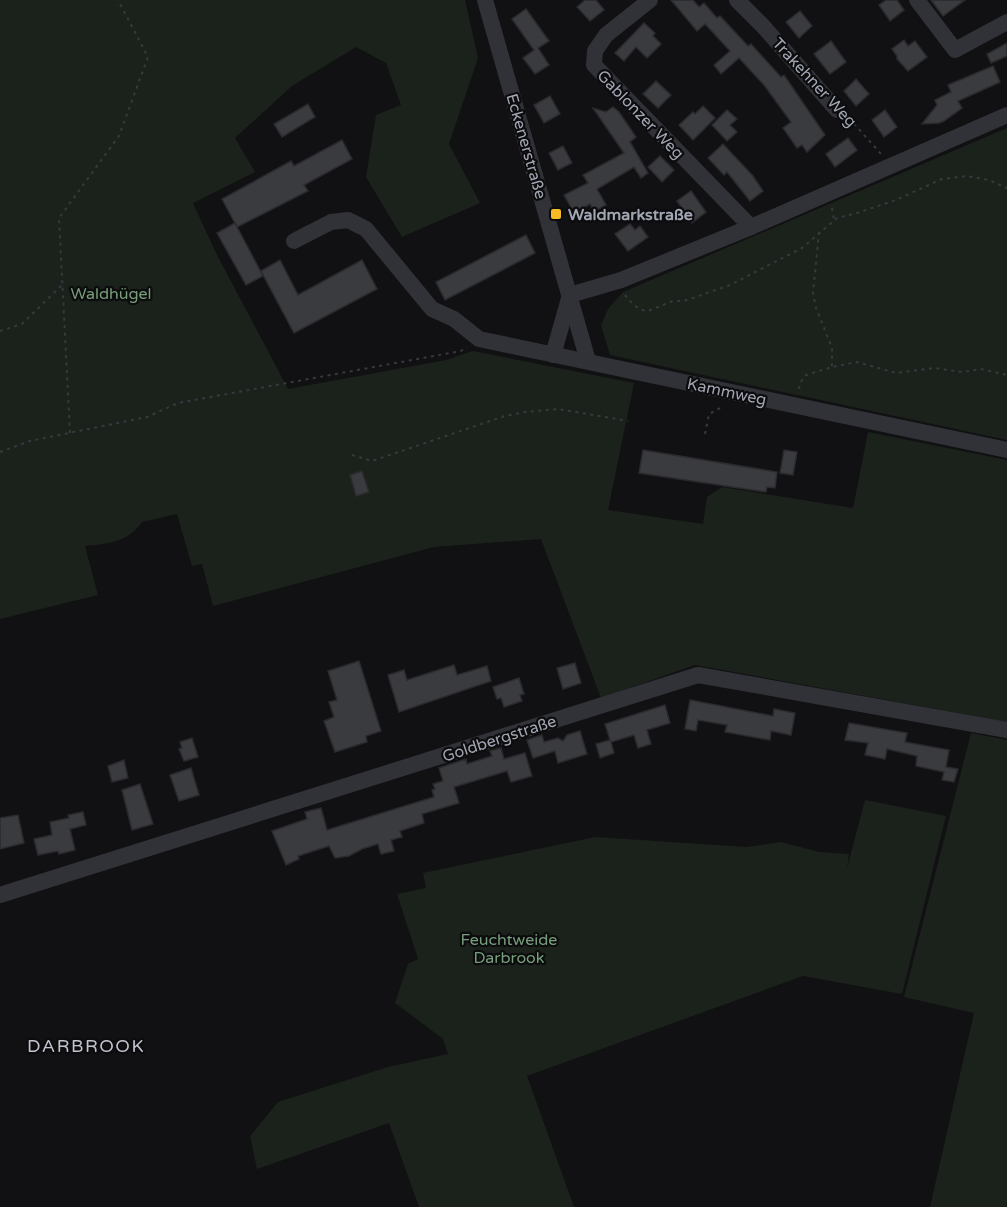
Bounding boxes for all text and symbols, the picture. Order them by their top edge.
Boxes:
street label: Trakehner Weg [768,34,861,132]
street label: Gablonzer Weg [593,66,688,164]
street label: Eckenerstraße [501,91,551,201]
place label: Waldmarkstraße [568,205,693,225]
marker: Waldmarkstraße [549,207,563,221]
park label: Waldhügel [70,284,152,304]
street label: Kammweg [685,374,768,410]
street label: Goldbergstraße [440,711,559,767]
park label: Feuchtweide Darbrook [461,930,557,968]
district label: DARBROOK [27,1035,145,1057]

